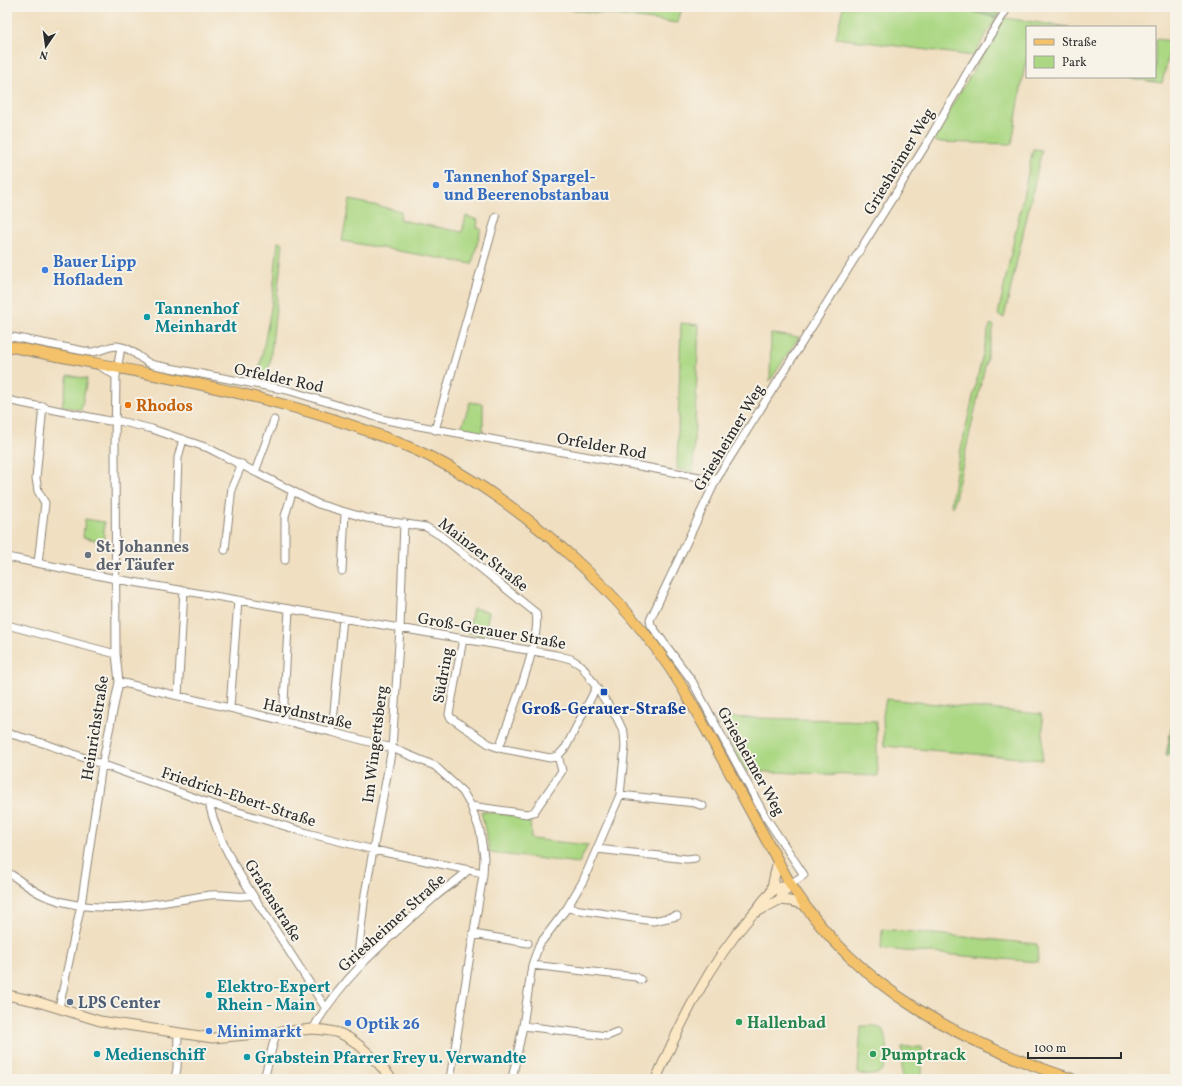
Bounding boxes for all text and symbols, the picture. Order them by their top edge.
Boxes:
north arrow [26,26,66,66]
legend [1026,26,1156,78]
text: Straße [1062,35,1097,51]
text: N [39,46,50,62]
text: Park [1062,55,1087,71]
street label: Griesheimer Weg [859,104,940,220]
place label: Tannenhof Spargel- und Beerenobstanbau [444,167,610,207]
marker: Tannenhof Spargel- und Beerenobstanbau [431,180,441,190]
place label: Bauer Lipp Hofladen [53,252,136,292]
marker: Bauer Lipp Hofladen [40,265,50,275]
place label: Tannenhof Meinhardt [155,299,240,339]
marker: Tannenhof Meinhardt [142,312,152,322]
street label: Orfelder Rod [232,359,325,399]
street label: Griesheimer Weg [689,380,770,496]
place label: Rhodos [136,396,193,418]
marker: Rhodos [123,400,133,410]
street label: Orfelder Rod [555,428,648,466]
street label: Mainzer Straße [433,513,532,598]
place label: St. Johannes der Täufer [96,537,189,577]
marker: St. Johannes der Täufer [83,550,93,560]
street label: Groß-Gerauer Straße [416,608,568,656]
street label: Südring [428,646,460,705]
street label: Heinrichstraße [77,674,115,782]
street label: Im Wingertsberg [358,684,394,804]
marker: Groß-Gerauer-Straße [599,687,609,697]
street label: Haydnstraße [261,694,354,736]
place label: Groß-Gerauer-Straße [522,699,686,721]
street label: Griesheimer Weg [711,704,789,820]
street label: Friedrich-Ebert-Straße [158,762,319,833]
street label: Grafenstraße [238,856,306,946]
street label: Griesheimer Straße [334,869,451,978]
place label: Elektro-Expert Rhein - Main [217,977,330,1017]
marker: Elektro-Expert Rhein - Main [204,990,214,1000]
place label: LPS Center [78,993,161,1015]
marker: LPS Center [65,997,75,1007]
place label: Hallenbad [747,1013,826,1035]
place label: Optik 26 [356,1014,420,1036]
marker: Hallenbad [734,1017,744,1027]
marker: Optik 26 [343,1018,353,1028]
place label: Minimarkt [217,1022,302,1044]
marker: Minimarkt [204,1026,214,1036]
scale bar [1028,1034,1121,1060]
text: 100 m [1034,1041,1067,1057]
place label: Medienschiff [105,1045,207,1067]
place label: Pumptrack [881,1045,966,1067]
place label: Grabstein Pfarrer Frey u. Verwandte [255,1048,527,1070]
marker: Medienschiff [92,1049,102,1059]
marker: Pumptrack [868,1049,878,1059]
marker: Grabstein Pfarrer Frey u. Verwandte [242,1052,252,1062]

